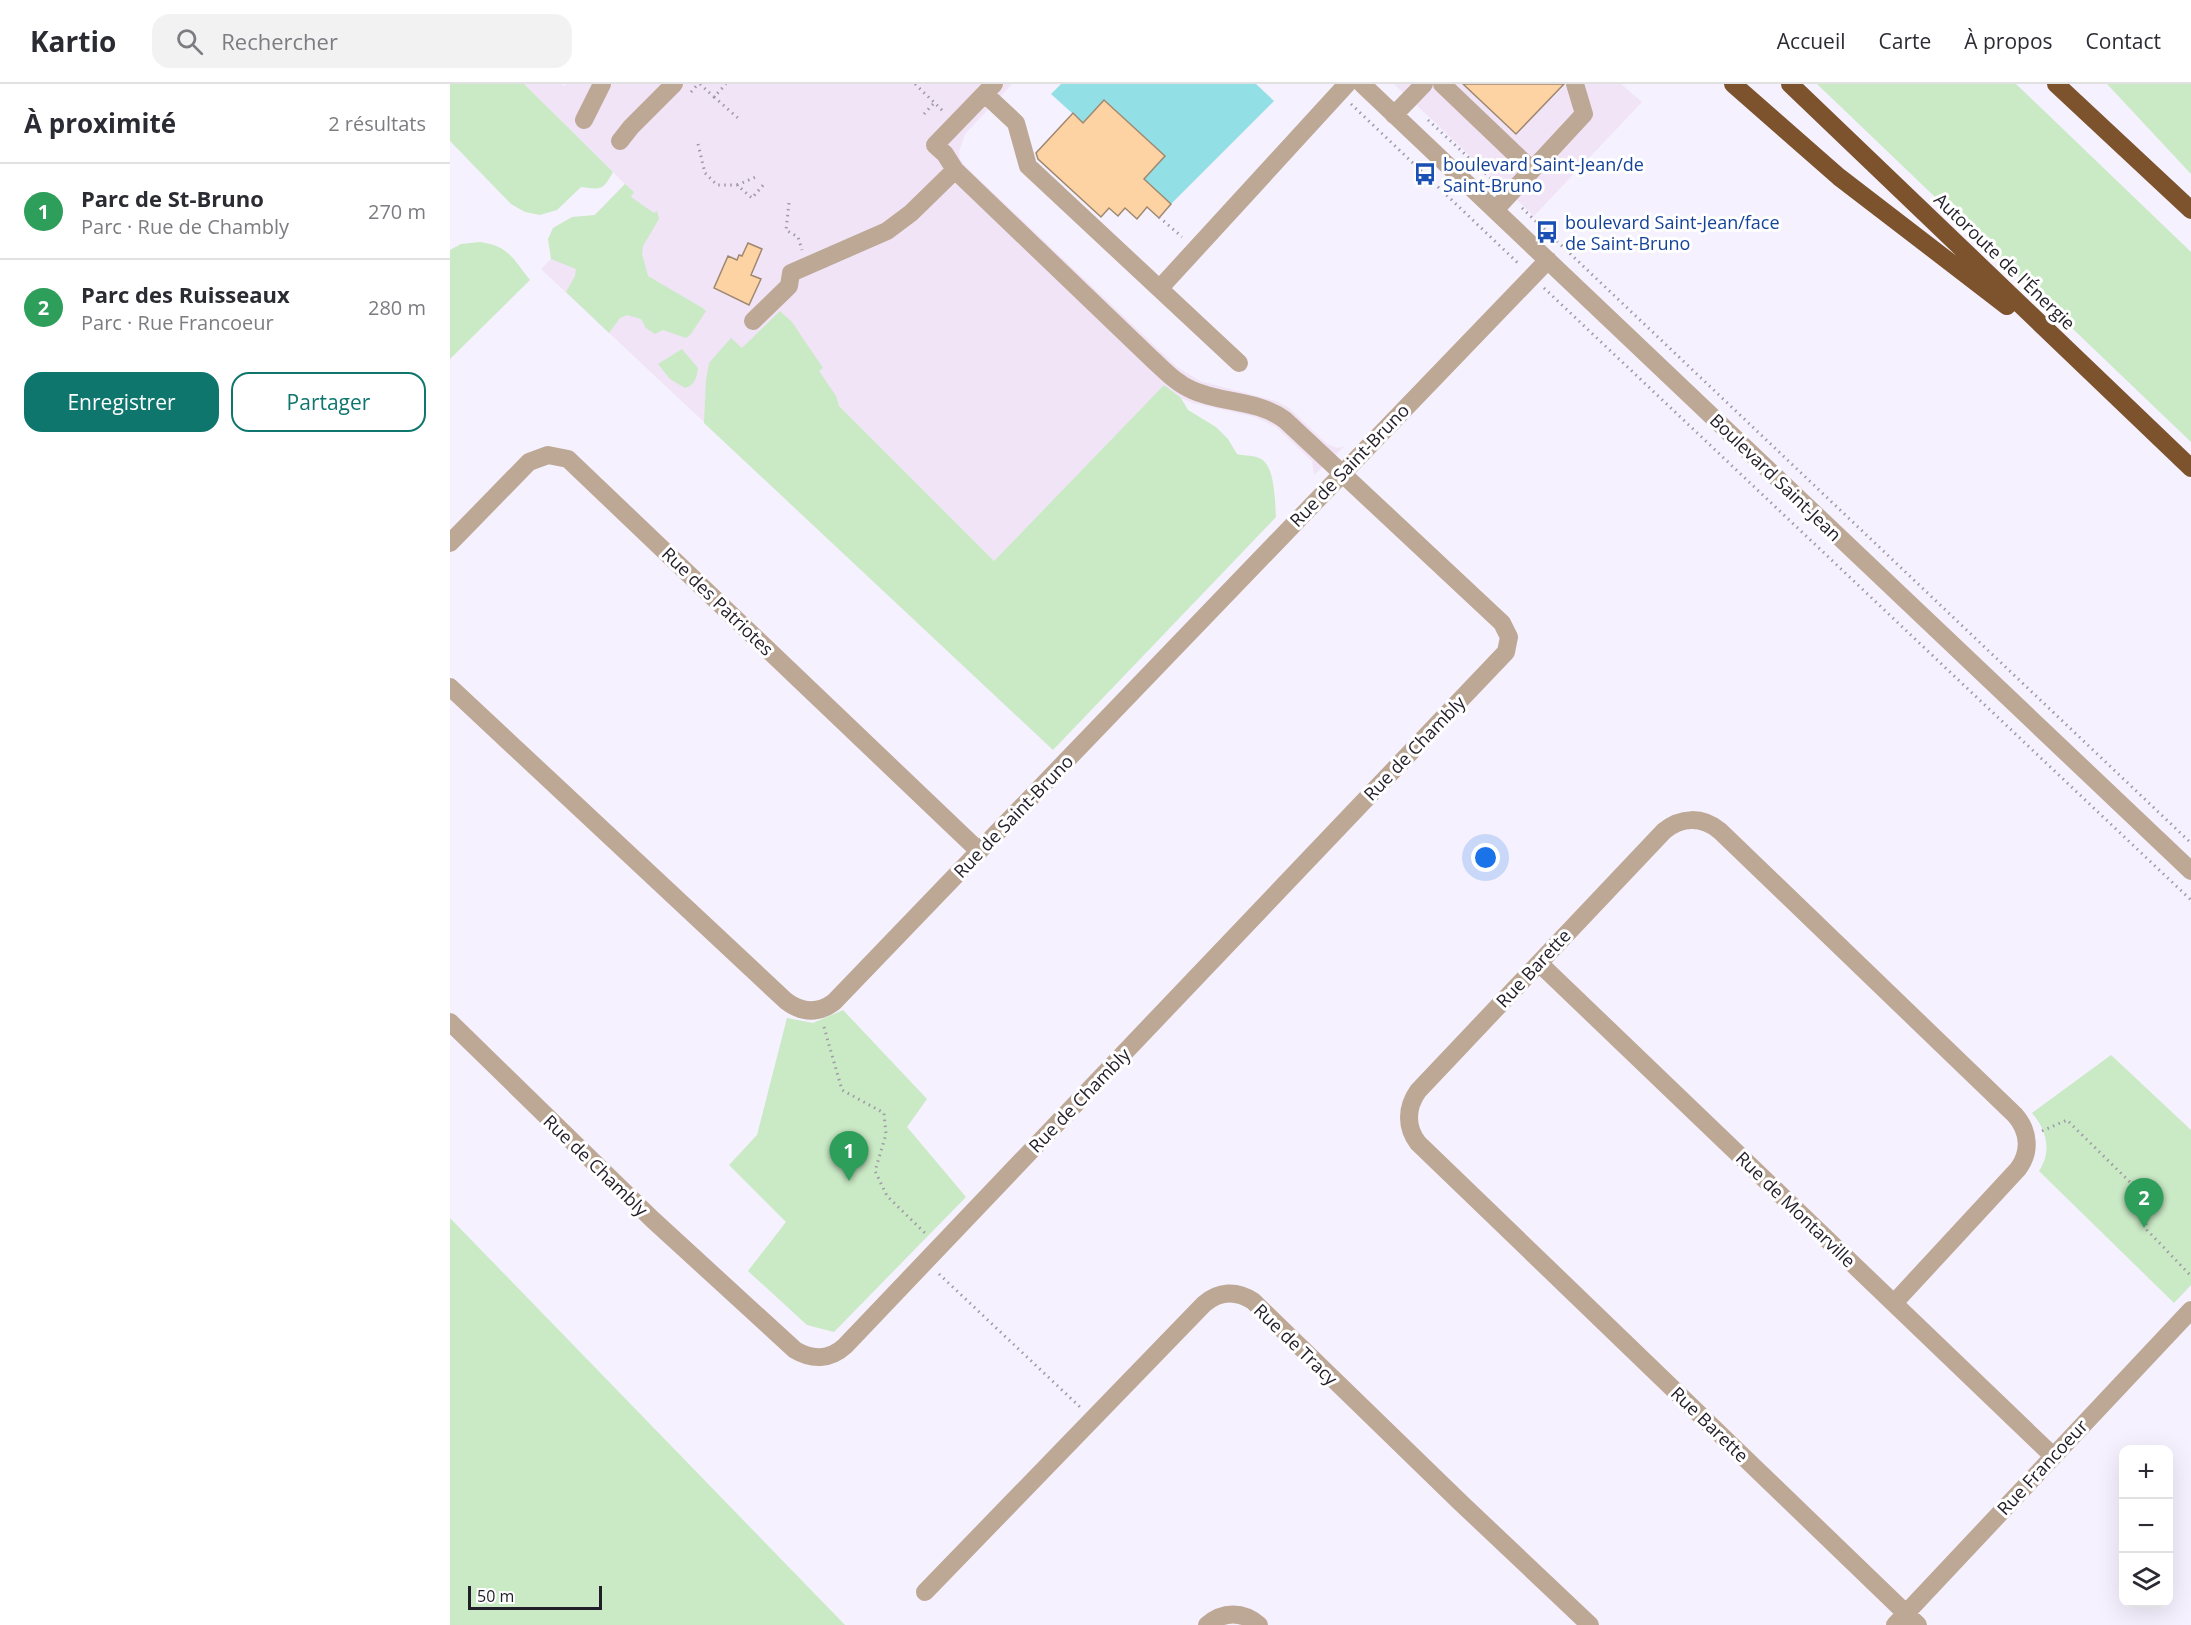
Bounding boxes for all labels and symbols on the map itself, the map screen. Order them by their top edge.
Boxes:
place label: boulevard Saint-Jean/de Saint-Bruno [1443,152,1644,197]
bus stop icon: boulevard Saint-Jean/de Saint-Bruno [1412,161,1438,187]
street label: Autoroute de l'Énergie [1929,187,2081,335]
place label: boulevard Saint-Jean/face de Saint-Bruno [1565,210,1780,255]
bus stop icon: boulevard Saint-Jean/face de Saint-Bruno [1534,219,1560,245]
street label: Rue de Saint-Bruno [1284,398,1414,532]
street label: Boulevard Saint-Jean [1705,408,1847,546]
street label: Rue des Patriotes [657,542,779,660]
street label: Rue de Chambly [1358,690,1471,805]
street label: Rue de Saint-Bruno [948,749,1078,883]
your location [1471,843,1500,872]
street label: Rue Barette [1490,924,1576,1012]
street label: Rue de Chambly [1023,1042,1136,1157]
street label: Rue de Chambly [539,1109,654,1222]
pin: 1 [830,1132,868,1181]
street label: Rue de Montarville [1731,1146,1861,1272]
pin: 2 [2124,1178,2164,1228]
street label: Rue de Tracy [1249,1298,1344,1391]
street label: Rue Barette [1666,1381,1754,1467]
street label: Rue Francoeur [1991,1414,2093,1520]
scale bar [468,1583,602,1610]

